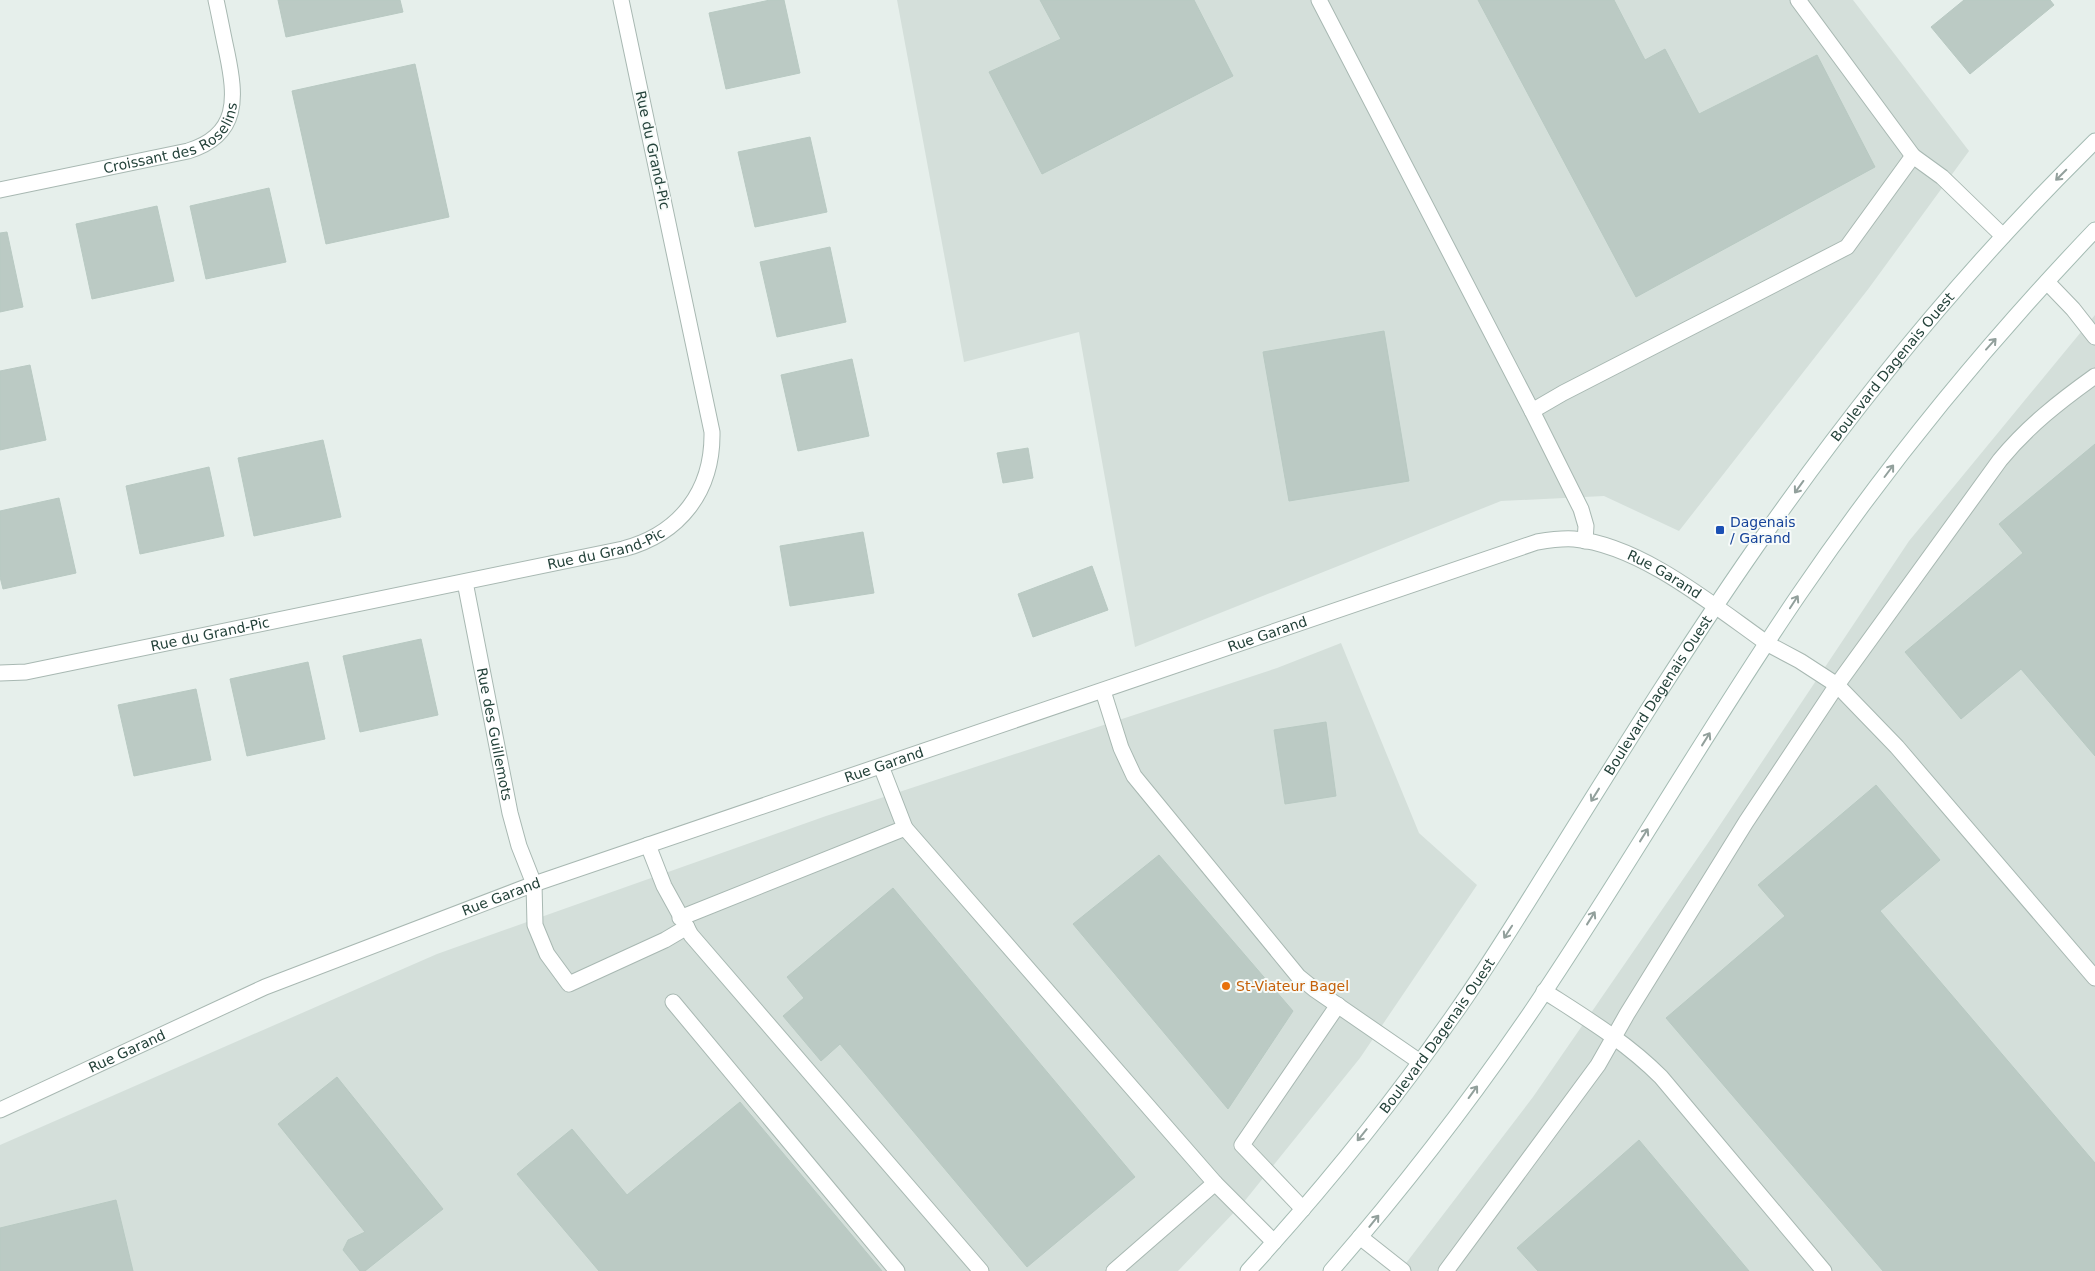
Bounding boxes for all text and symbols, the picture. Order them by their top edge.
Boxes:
street label: Rue du Grand-Pic [633,89,673,211]
street label: Croissant des Roselins [102,101,240,176]
one-way arrow [2055,169,2067,181]
street label: Boulevard Dagenais Ouest [1828,289,1958,444]
one-way arrow [1985,338,1997,351]
one-way arrow [1884,464,1894,478]
one-way arrow [1794,480,1804,494]
place label: Dagenais / Garand [1730,514,1796,546]
marker: Dagenais / Garand [1714,524,1726,536]
street label: Rue du Grand-Pic [546,525,667,572]
street label: Rue Garand [1625,547,1704,602]
one-way arrow [1789,596,1799,610]
street label: Boulevard Dagenais Ouest [1601,612,1715,778]
street label: Rue Garand [1226,613,1309,655]
street label: Rue du Grand-Pic [149,614,271,654]
street label: Rue des Guillemots [474,666,515,802]
one-way arrow [1701,732,1711,746]
street label: Rue Garand [842,744,926,786]
one-way arrow [1589,787,1599,801]
one-way arrow [1639,828,1649,842]
street label: Rue Garand [460,874,542,919]
one-way arrow [1587,911,1597,925]
one-way arrow [1503,925,1513,939]
street label: Boulevard Dagenais Ouest [1376,955,1498,1116]
place label: St-Viateur Bagel [1236,978,1349,994]
marker: St-Viateur Bagel [1220,980,1232,992]
street label: Rue Garand [86,1026,168,1076]
one-way arrow [1468,1086,1479,1100]
one-way arrow [1357,1129,1368,1142]
one-way arrow [1368,1215,1379,1228]

